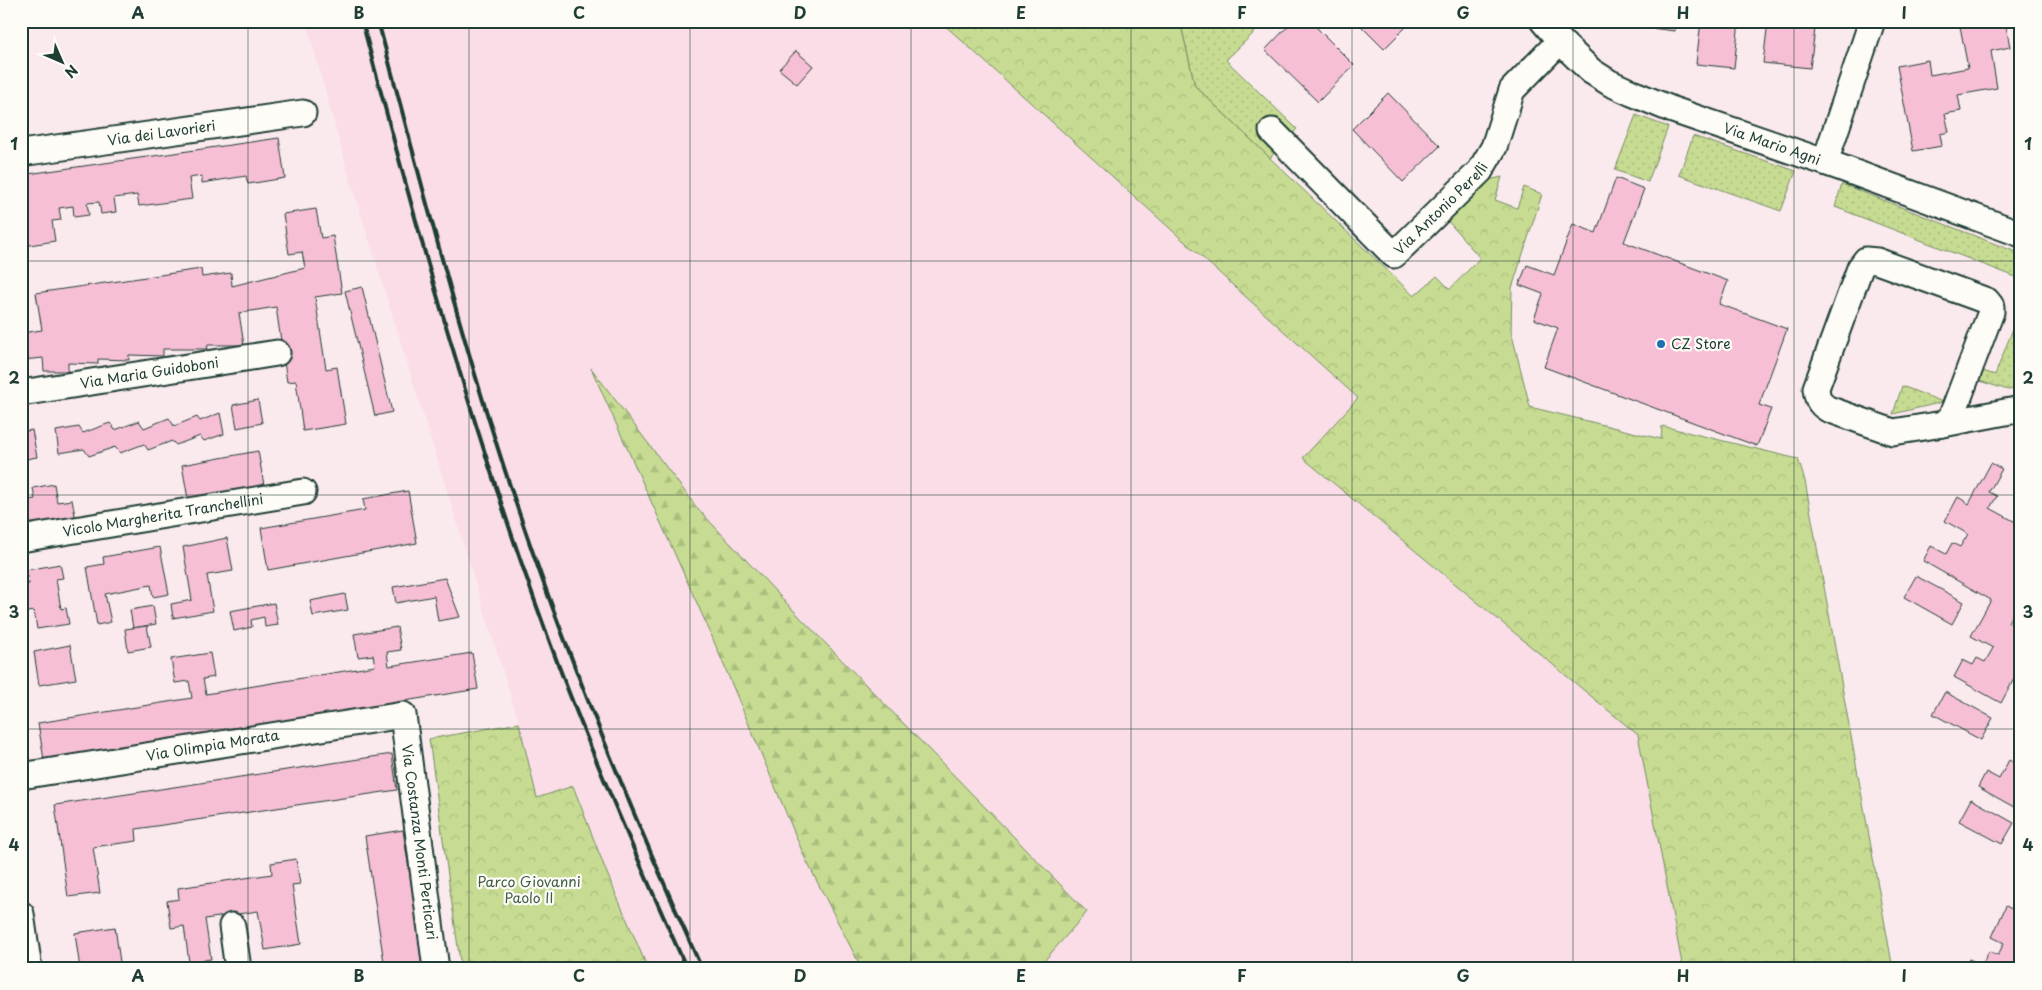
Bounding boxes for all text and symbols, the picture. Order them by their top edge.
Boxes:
text: A [132,0,145,24]
text: B [354,0,365,24]
text: C [573,0,585,24]
text: D [794,0,806,24]
text: E [1016,0,1026,24]
text: F [1237,0,1247,24]
text: G [1456,0,1470,24]
text: H [1677,0,1689,24]
text: I [1901,0,1907,24]
north arrow [38,38,88,88]
text: N [60,60,83,83]
street label: Via dei Lavorieri [106,115,217,151]
street label: Via Mario Agni [1721,117,1824,170]
text: 1 [10,131,18,155]
text: 1 [2024,131,2032,155]
street label: Via Antonio Perelli [1389,158,1493,260]
place label: CZ Store [1671,333,1731,354]
marker: CZ Store [1655,338,1667,350]
street label: Via Maria Guidoboni [78,351,220,394]
text: 2 [8,365,20,389]
text: 2 [2022,365,2034,389]
street label: Vicolo Margherita Tranchellini [61,488,265,542]
text: 3 [9,599,19,623]
text: 3 [2023,599,2033,623]
street label: Via Olimpia Morata [144,724,281,766]
street label: Via Costanza Monti Perticari [397,743,443,941]
text: 4 [9,832,20,856]
text: 4 [2023,832,2034,856]
park label: Parco Giovanni Paolo II [477,871,581,908]
text: A [132,963,145,987]
text: B [354,963,365,987]
text: C [573,963,585,987]
text: D [794,963,806,987]
text: E [1016,963,1026,987]
text: F [1237,963,1247,987]
text: G [1456,963,1470,987]
text: H [1677,963,1689,987]
text: I [1901,963,1907,987]

